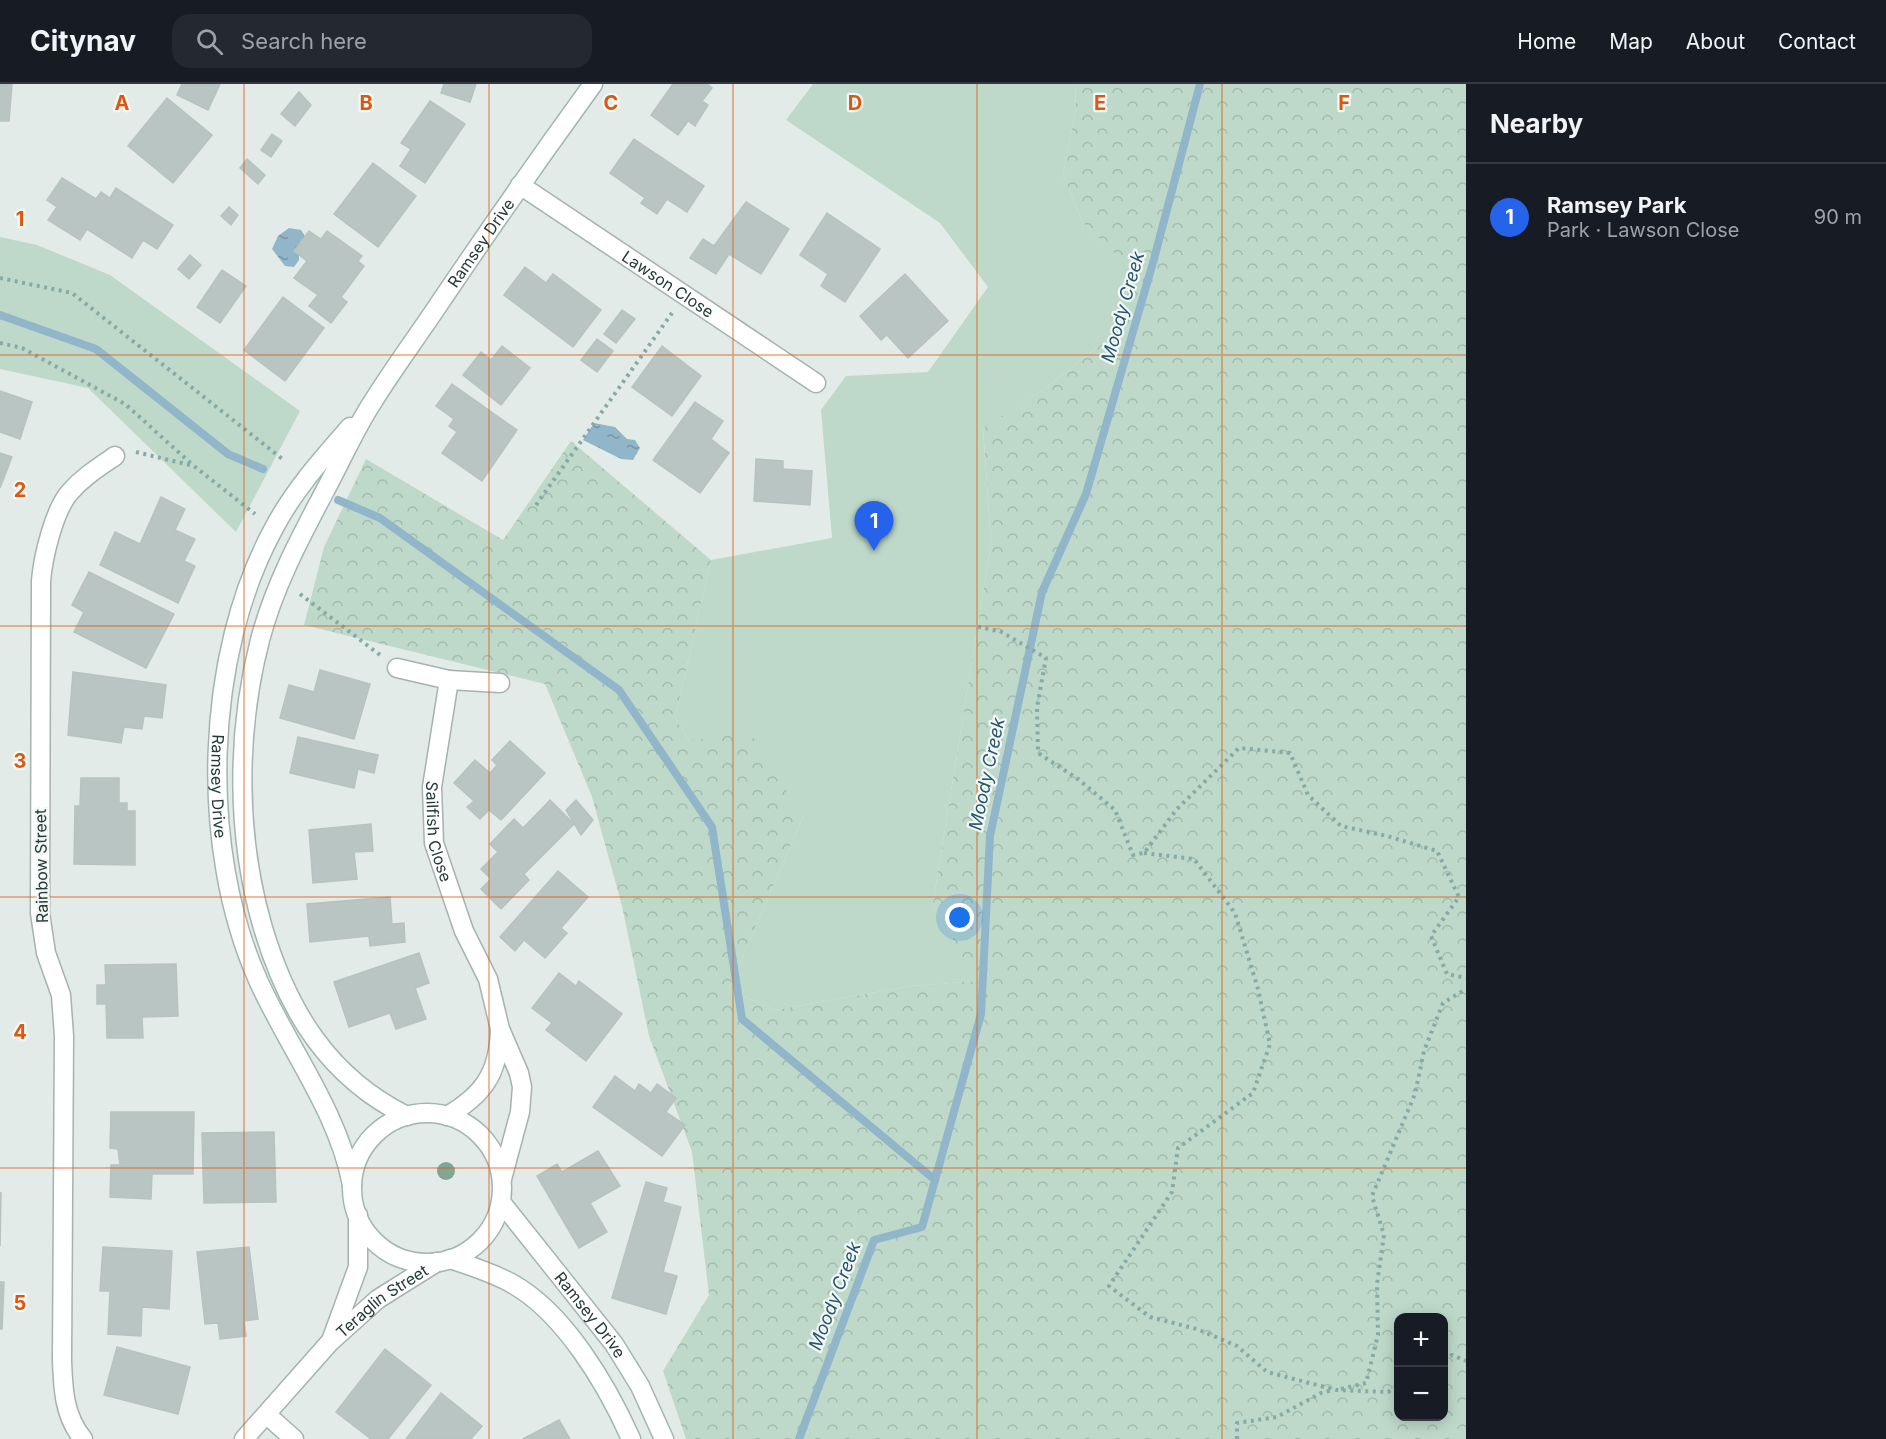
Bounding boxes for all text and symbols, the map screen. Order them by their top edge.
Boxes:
search box [172,14,592,68]
text: Citynav [30,24,136,58]
icon: search [193,25,226,58]
text: Search here [241,28,367,54]
text: Home [1517,29,1576,54]
text: Map [1609,29,1653,54]
text: About [1686,29,1745,54]
text: Contact [1778,29,1856,54]
text: A [115,91,130,115]
text: B [359,91,373,115]
text: C [604,91,618,115]
text: D [848,91,862,115]
text: E [1094,91,1106,115]
text: F [1338,91,1350,115]
text: Nearby [1490,108,1583,139]
text: Ramsey Park [1547,192,1687,218]
street label: Ramsey Drive [443,194,519,291]
text: 1 [1505,205,1514,229]
text: 90 m [1814,205,1862,229]
text: 1 [16,207,24,231]
text: Park · Lawson Close [1547,218,1739,242]
street label: Lawson Close [618,246,718,322]
water label: Moody Creek [1097,248,1149,365]
text: 2 [14,478,26,502]
pin: 1 [854,502,894,551]
water label: Moody Creek [964,715,1009,832]
street label: Ramsey Drive [207,734,231,839]
text: 3 [14,749,26,773]
street label: Sailfish Close [421,780,456,884]
street label: Rainbow Street [30,809,52,923]
your location [945,903,974,932]
text: 4 [13,1020,27,1044]
water label: Moody Creek [804,1238,865,1353]
street label: Teraglin Street [332,1260,432,1342]
street label: Ramsey Drive [550,1268,630,1362]
text: 5 [14,1291,26,1315]
map controls [1394,1313,1448,1421]
button: + [1394,1313,1448,1367]
button: − [1394,1367,1448,1421]

